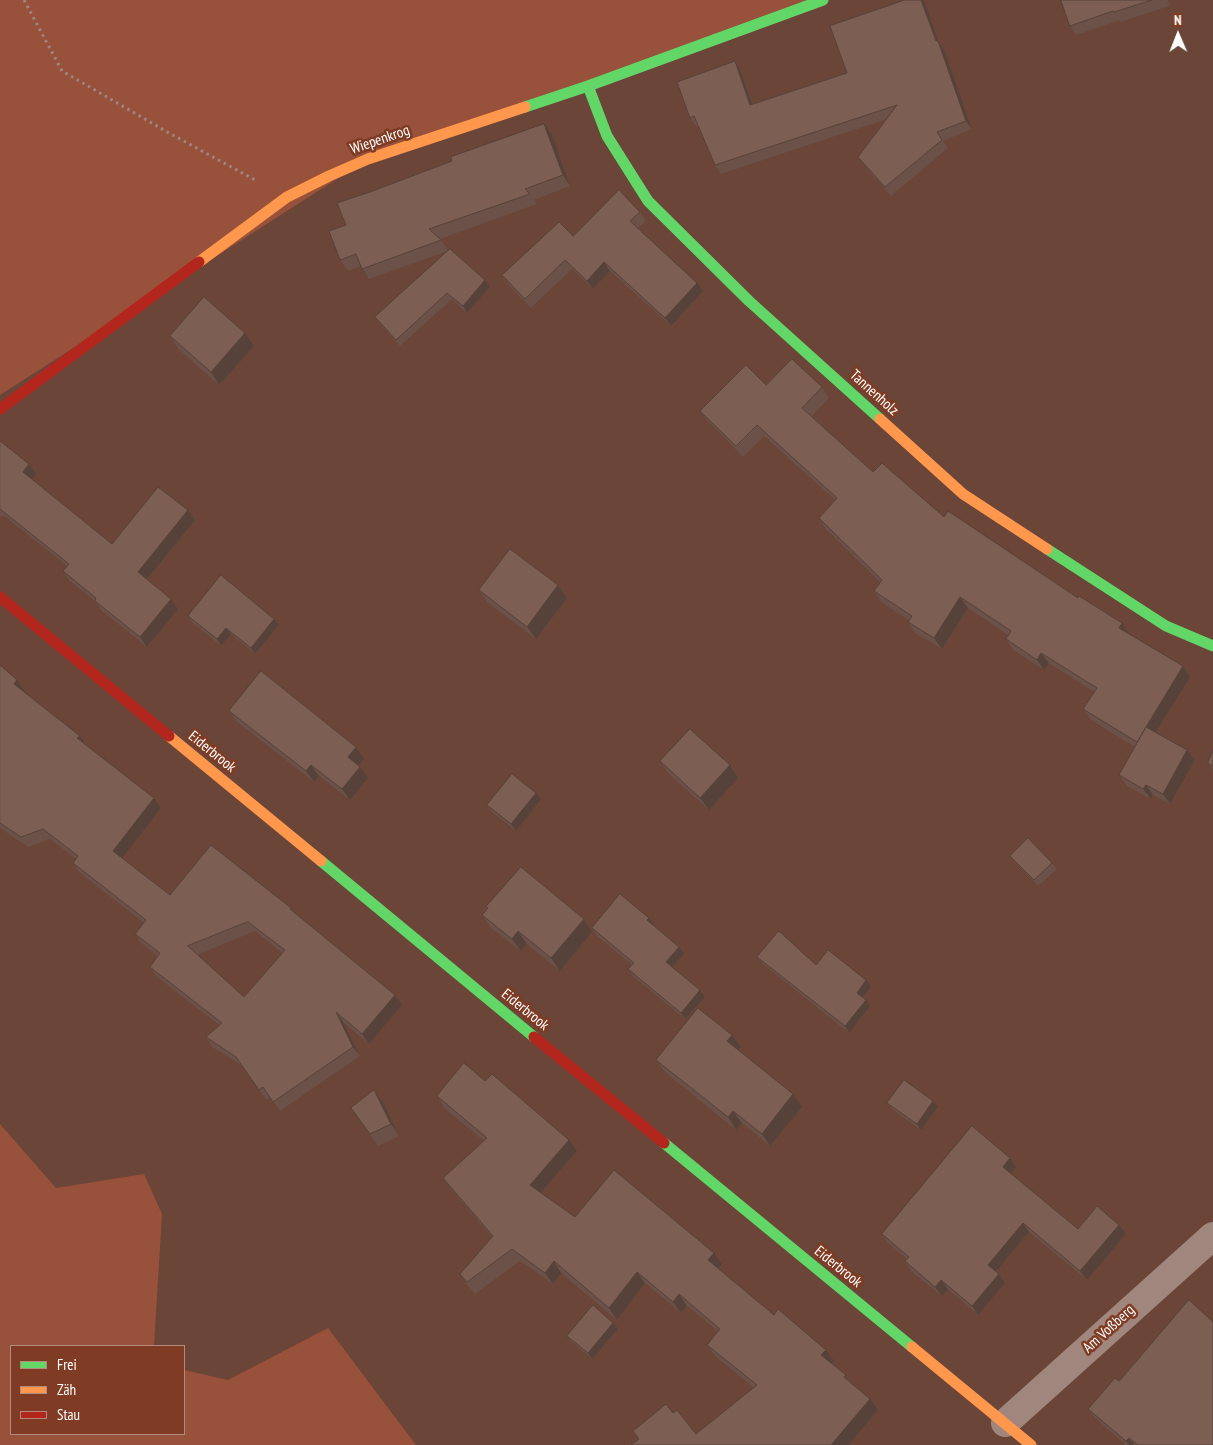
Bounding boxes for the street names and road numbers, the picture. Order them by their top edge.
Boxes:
street label: Wiepenkrog [348,121,412,159]
street label: Tannenholz [846,366,902,420]
street label: Eiderbrook [185,727,239,777]
street label: Eiderbrook [498,985,552,1035]
street label: Eiderbrook [811,1242,865,1292]
street label: Am Voßberg [1079,1301,1139,1357]

